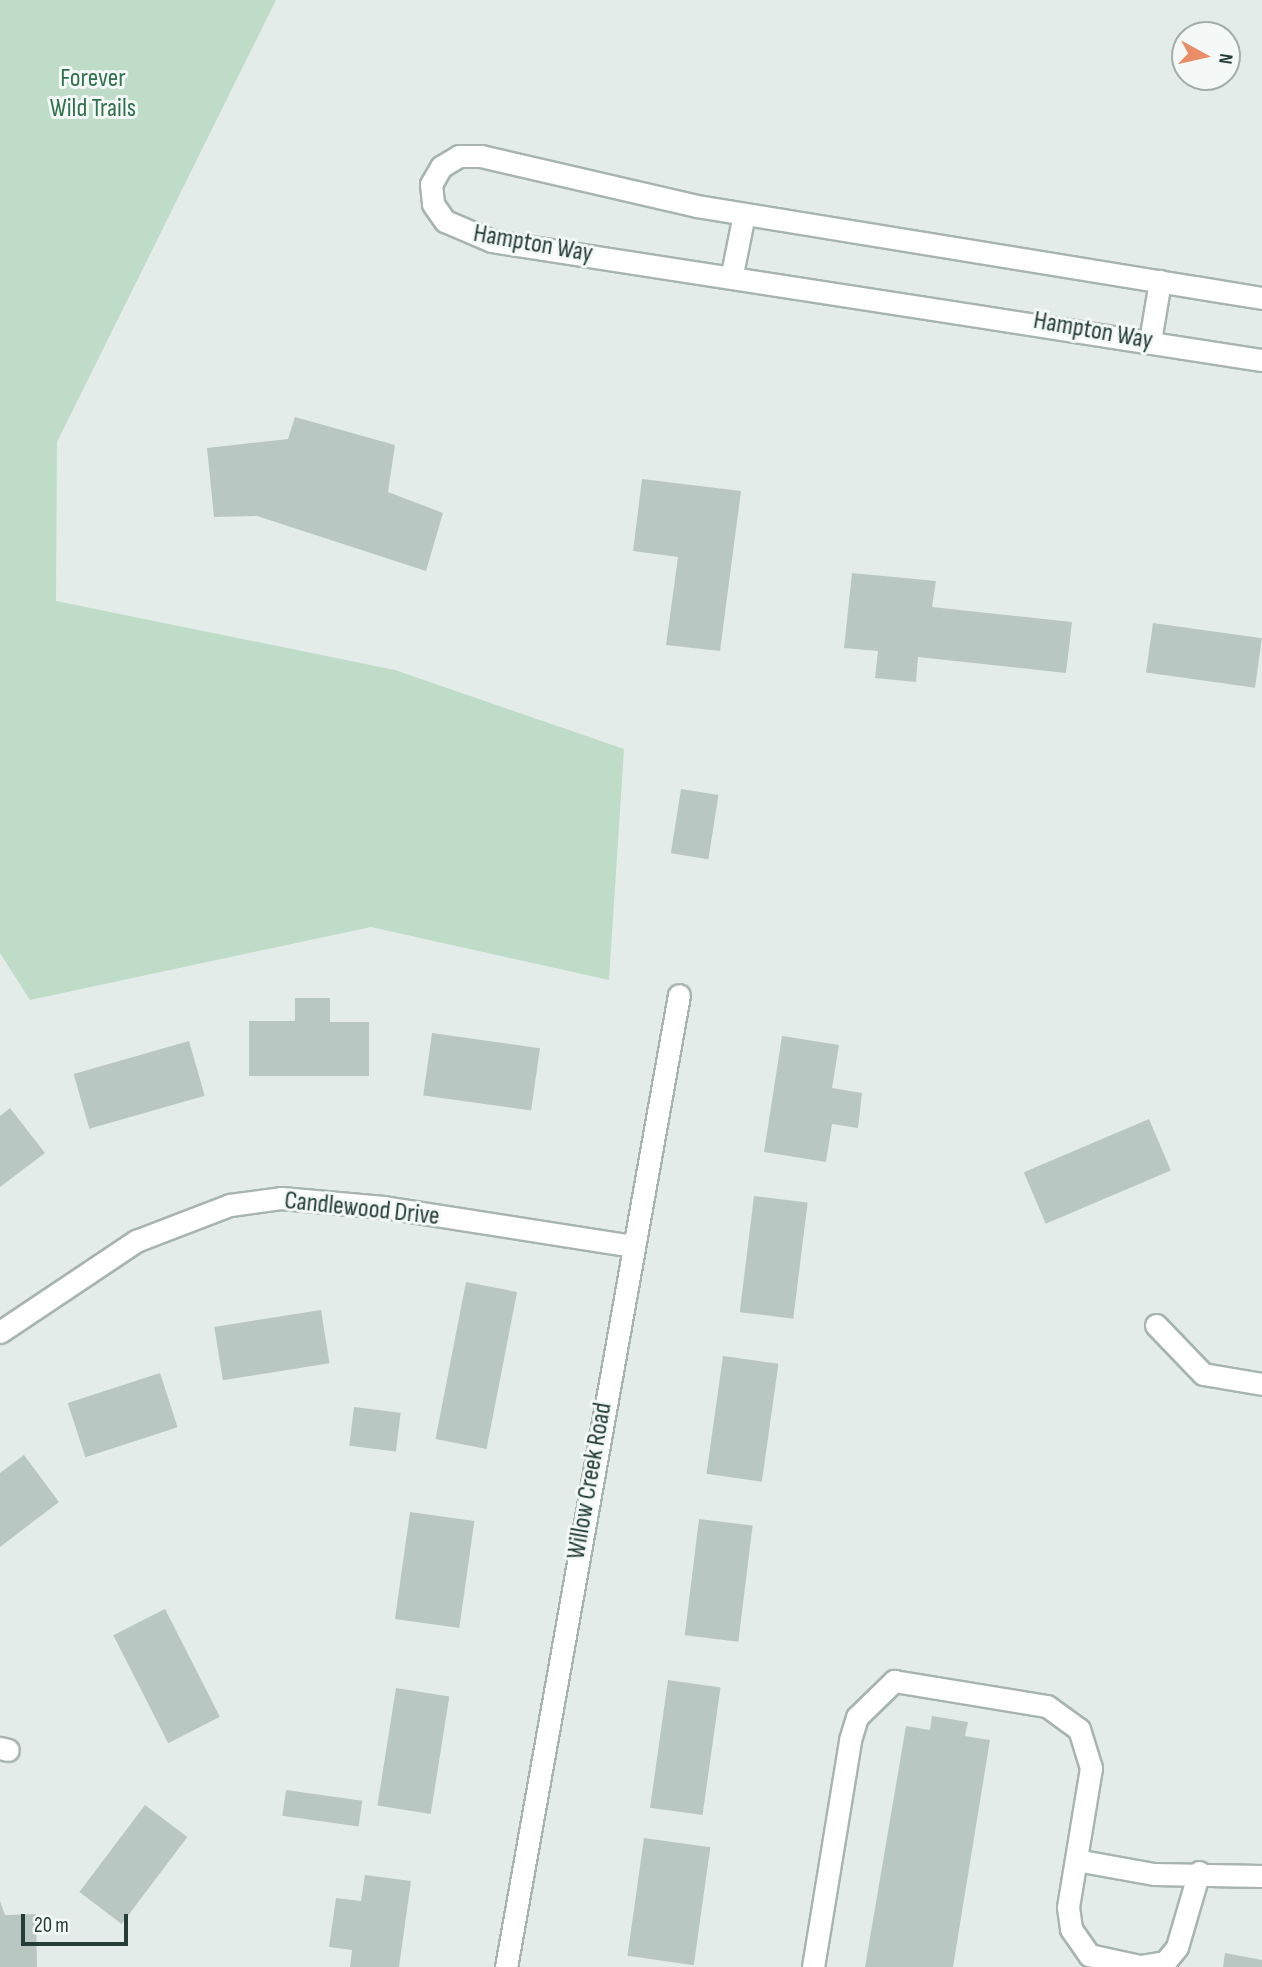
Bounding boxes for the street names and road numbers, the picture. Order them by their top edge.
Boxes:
street label: Hampton Way [471,218,595,270]
street label: Hampton Way [1031,305,1155,357]
street label: Candlewood Drive [283,1185,441,1233]
street label: Willow Creek Road [561,1400,619,1562]

